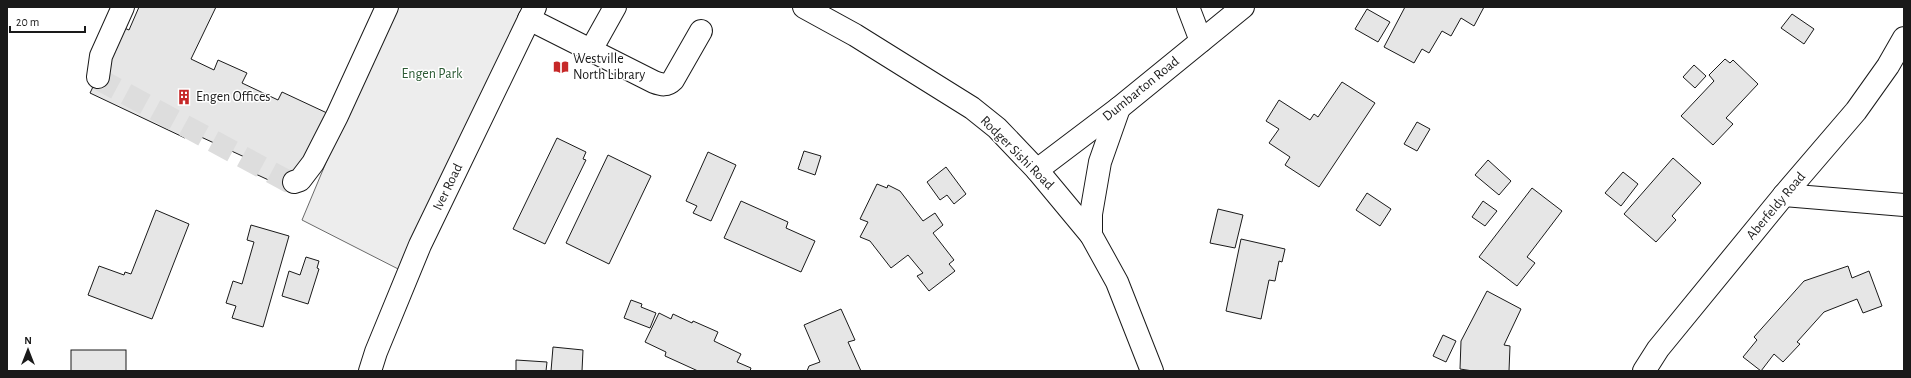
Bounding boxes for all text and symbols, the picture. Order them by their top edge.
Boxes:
scale bar [10,8,85,34]
text: 20 m [16,16,39,28]
place label: Westville North Library [573,52,645,82]
street label: Dumbarton Road [1100,54,1182,124]
library icon: Westville North Library [552,58,570,76]
park label: Engen Park [402,67,463,81]
building icon: Engen Offices [175,88,193,106]
place label: Engen Offices [196,90,271,104]
street label: Rodger Sishi Road [978,114,1056,192]
street label: Iver Road [431,161,465,213]
street label: Aberfeldy Road [1744,170,1808,242]
north arrow [8,330,48,370]
text: N [24,335,32,346]

